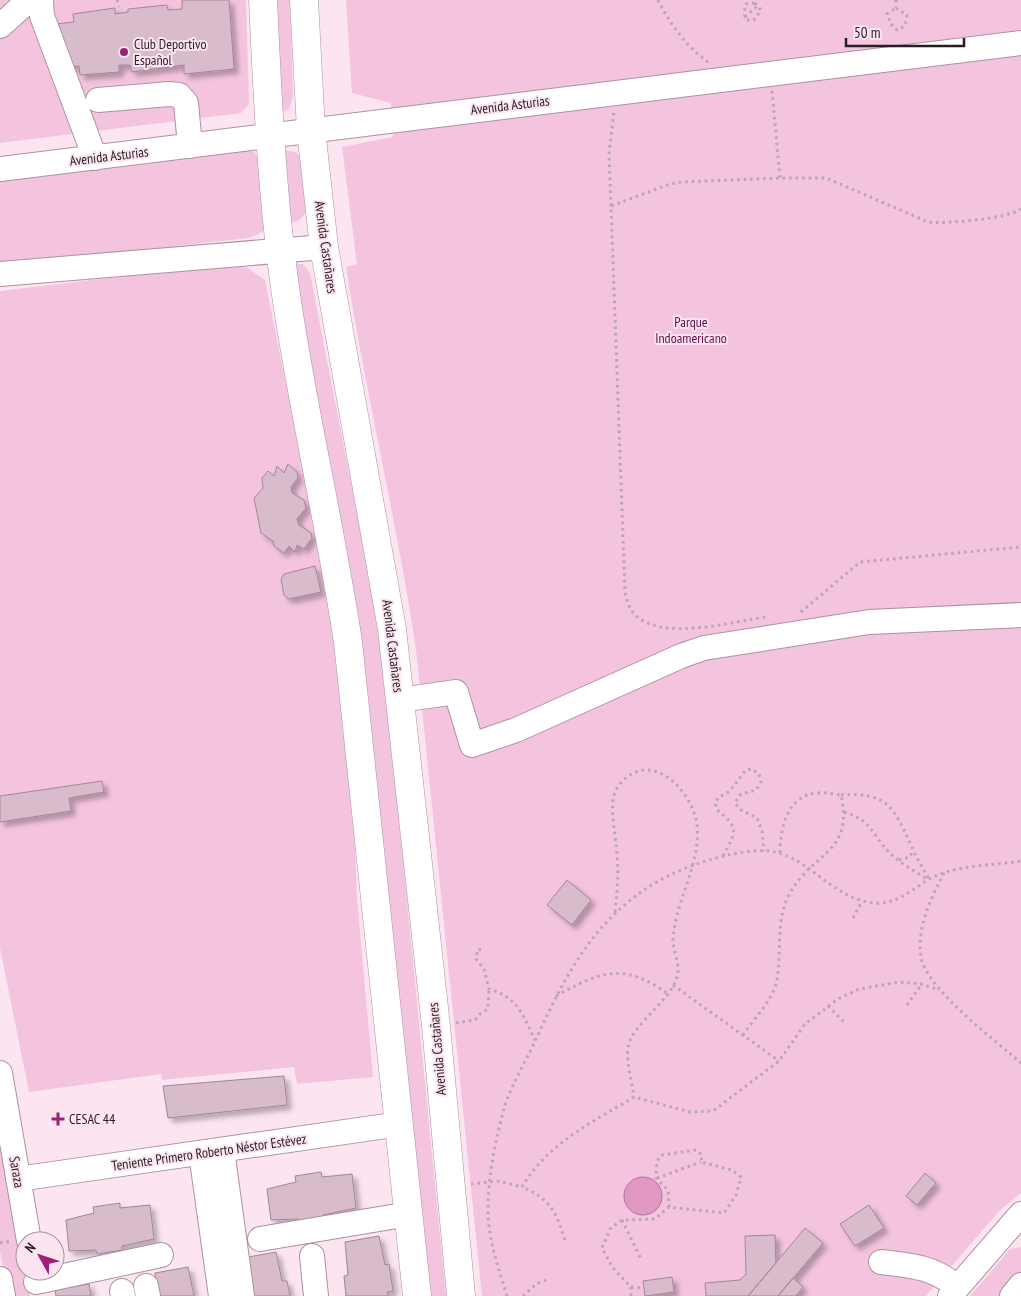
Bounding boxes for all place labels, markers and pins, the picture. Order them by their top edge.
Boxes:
place label: Club Deportivo Español [134,35,207,69]
marker: Club Deportivo Español [118,46,130,58]
place label: CESAC 44 [69,1110,116,1128]
marker: CESAC 44 [51,1112,65,1126]

